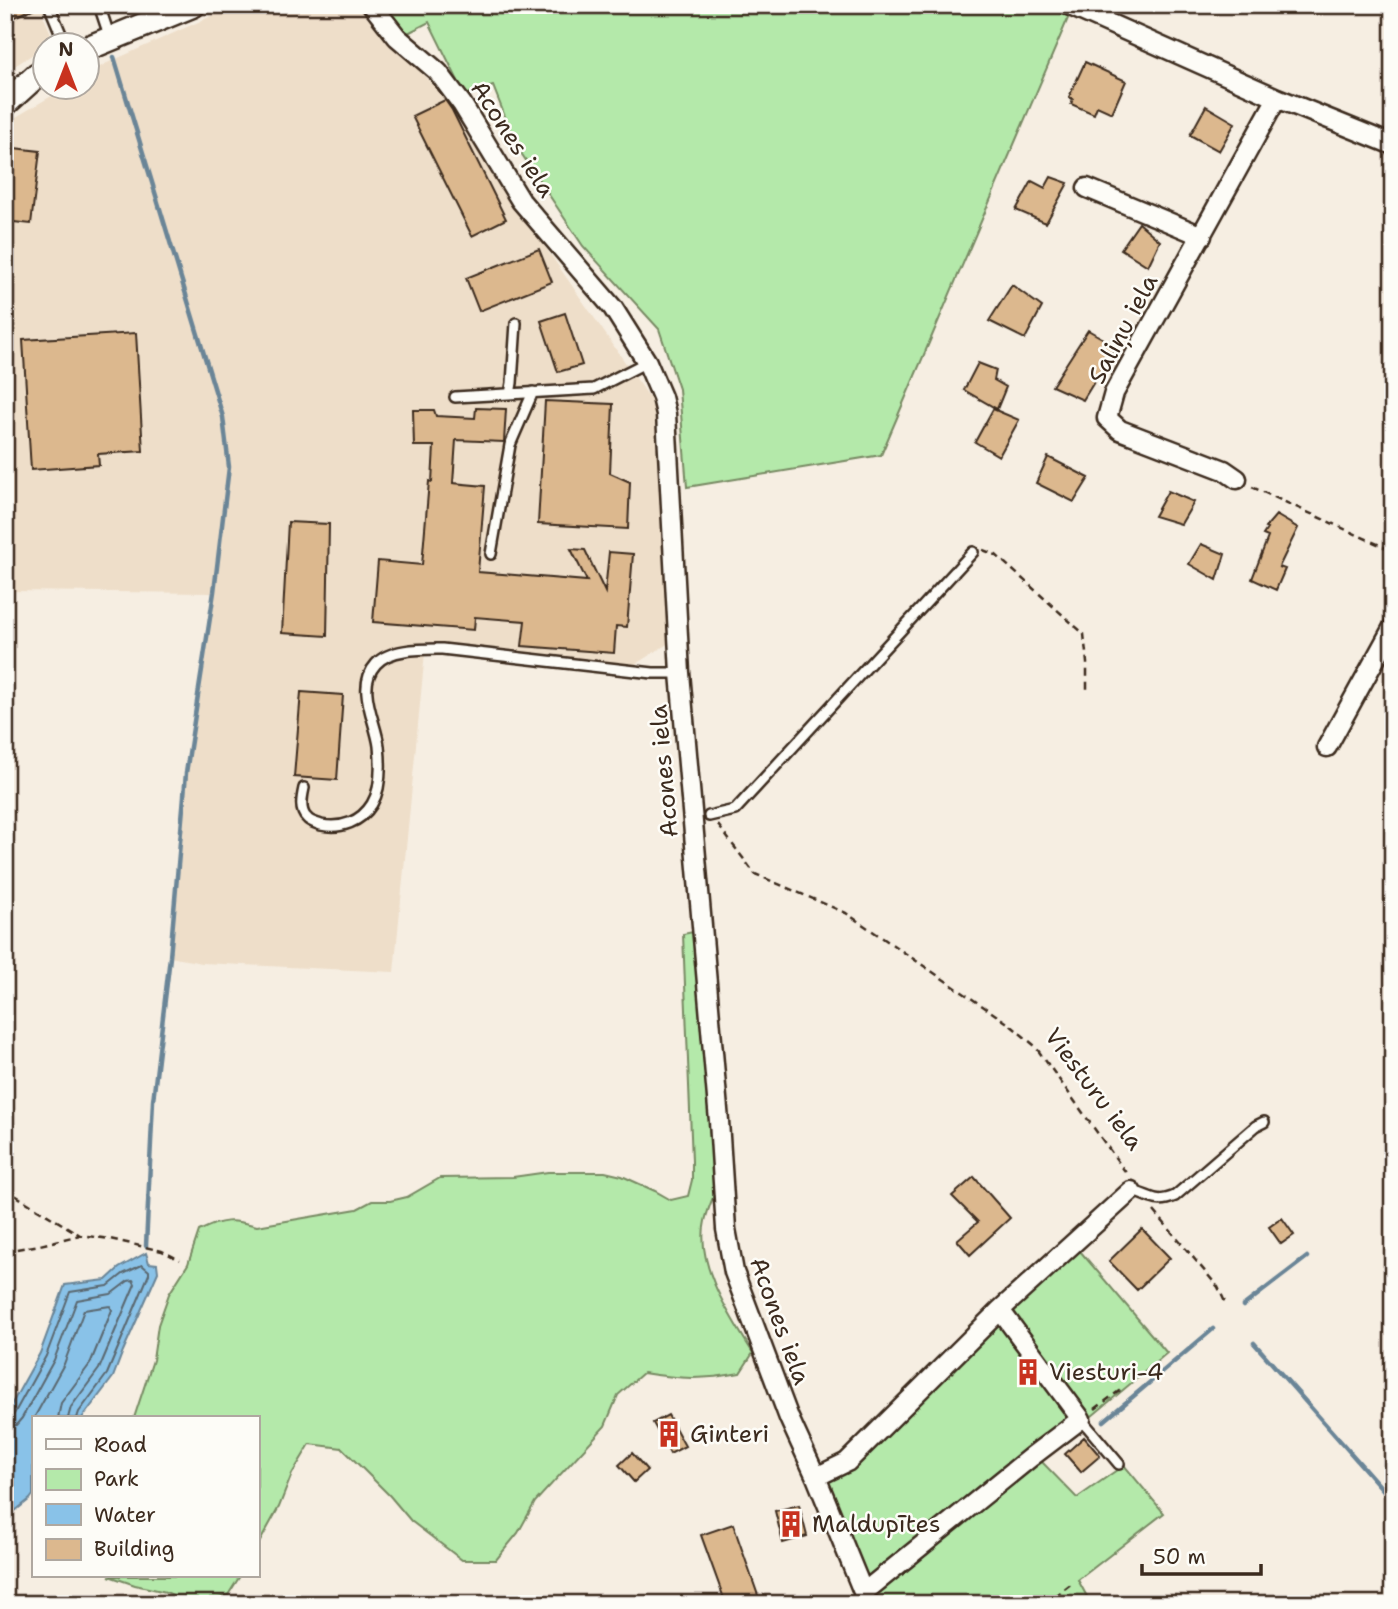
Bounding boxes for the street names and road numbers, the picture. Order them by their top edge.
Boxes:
street label: Acones iela [463,74,563,204]
street label: Saliņu iela [1081,269,1165,389]
street label: Acones iela [642,703,686,839]
street label: Viesturu iela [1037,1021,1151,1157]
street label: Acones iela [742,1253,818,1389]

